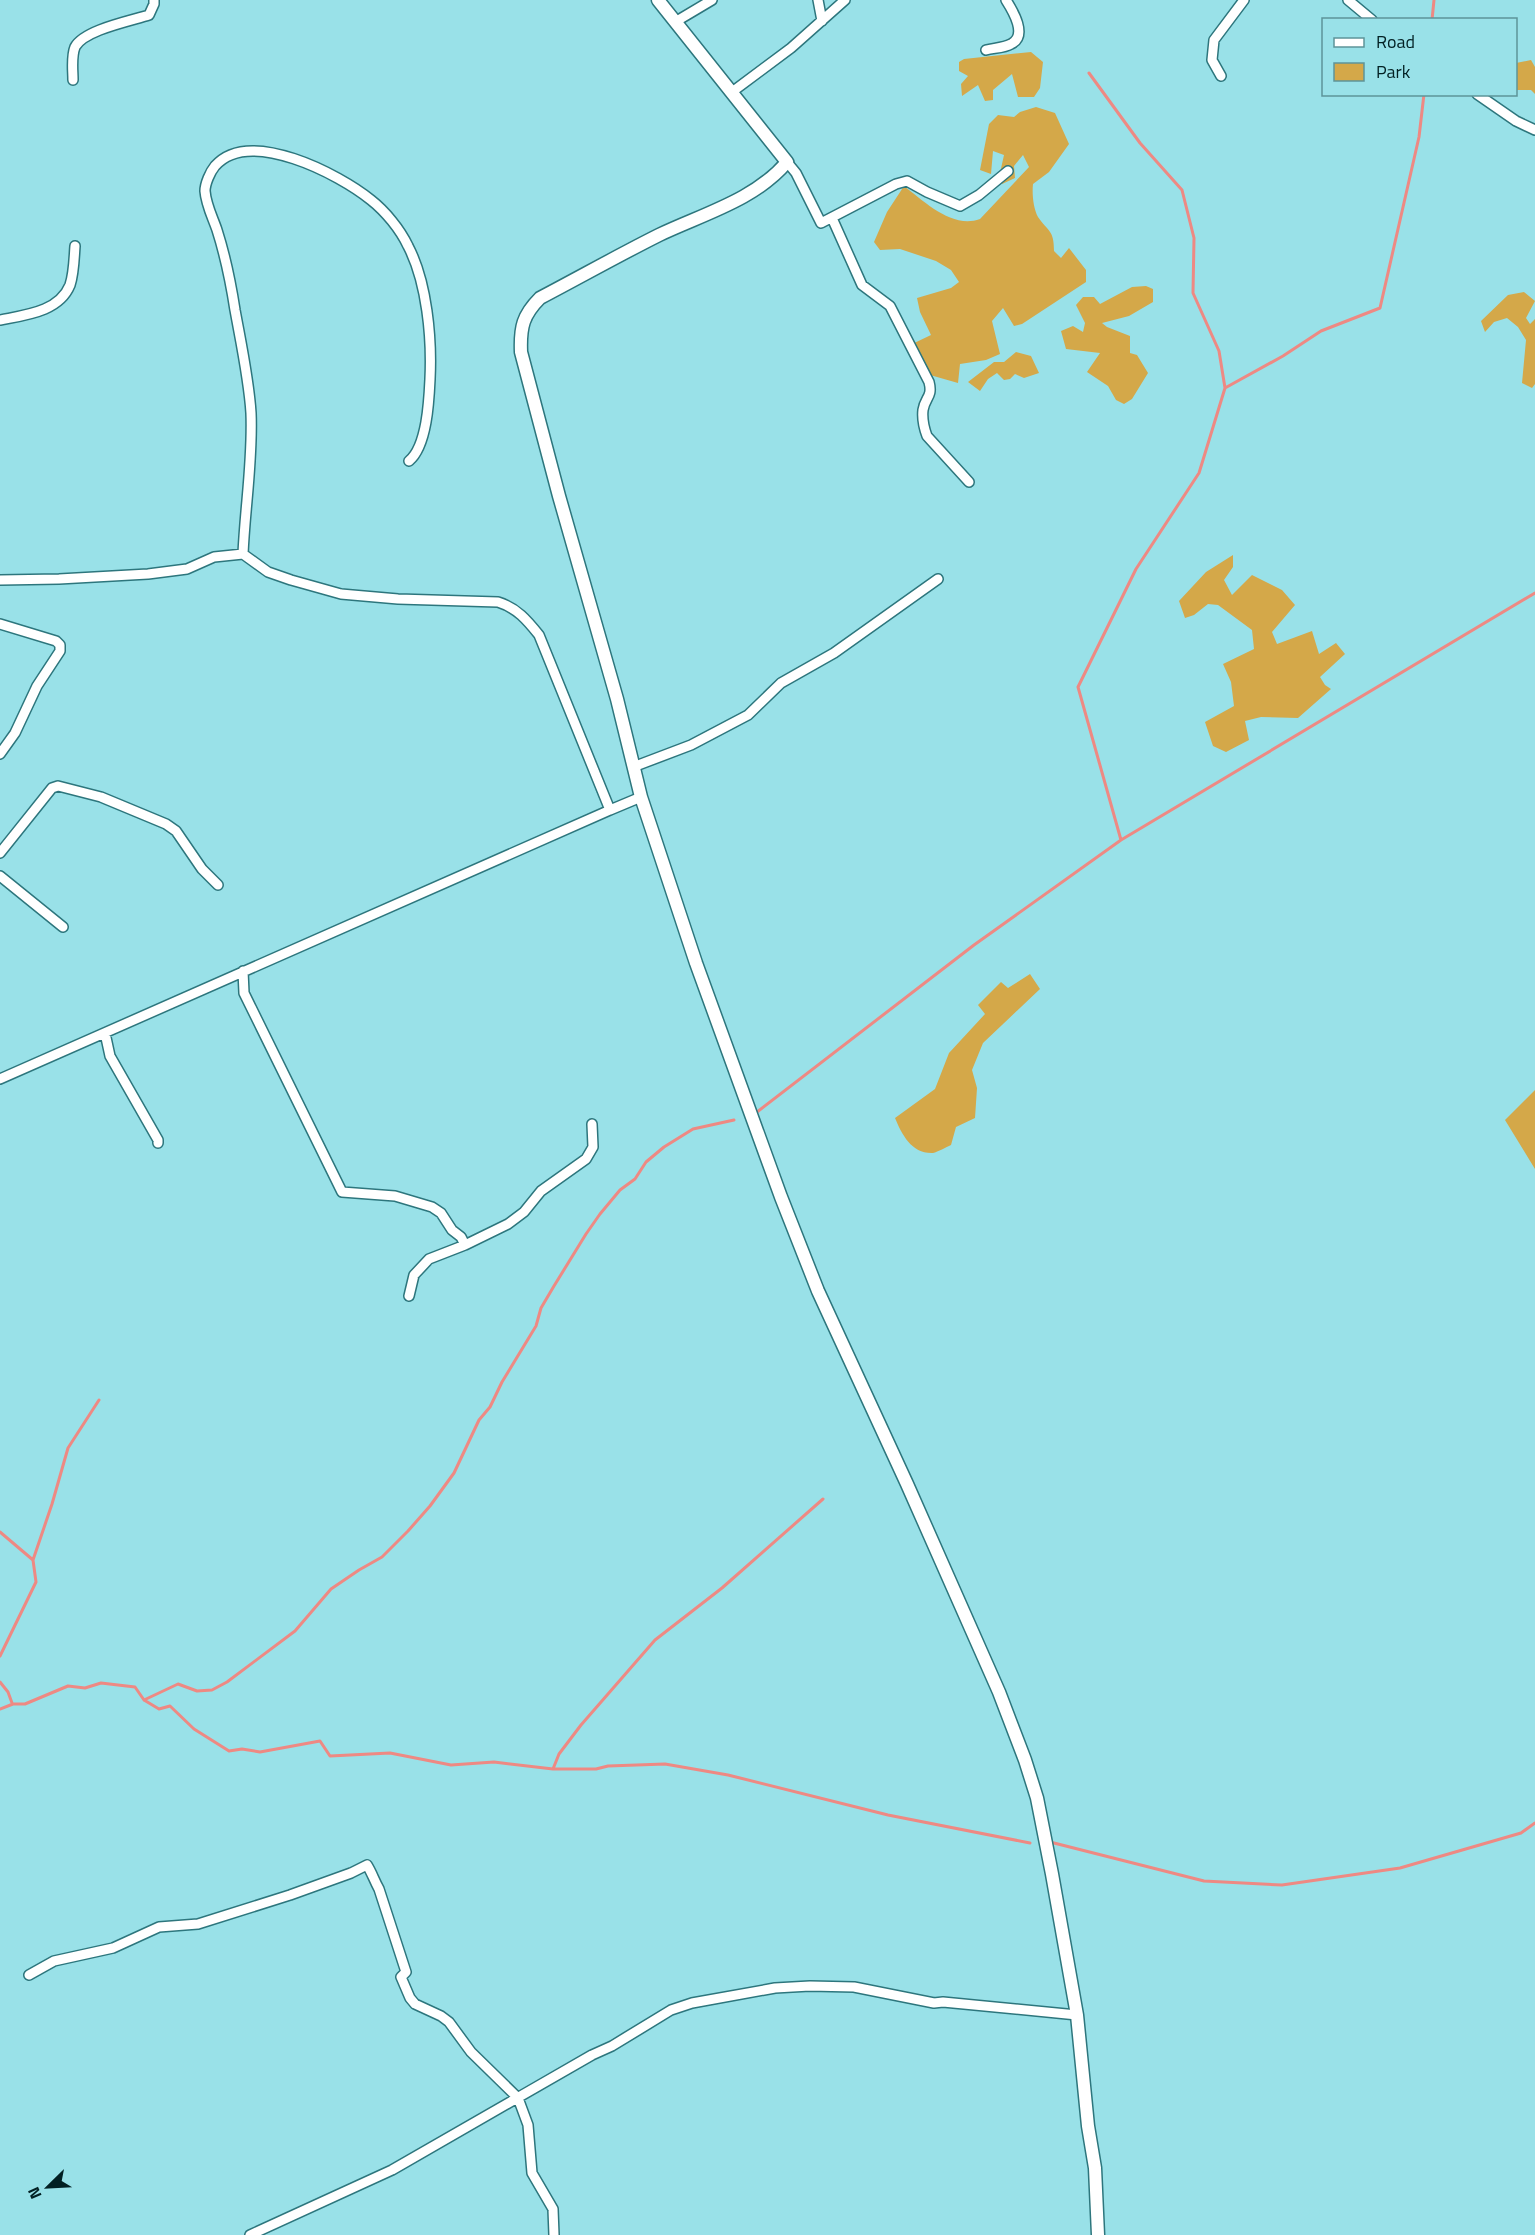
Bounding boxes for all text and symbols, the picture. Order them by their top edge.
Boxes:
legend [1322,18,1517,96]
text: Road [1376,28,1415,55]
text: Park [1376,58,1411,85]
north arrow [18,2157,78,2217]
text: N [21,2183,48,2203]

